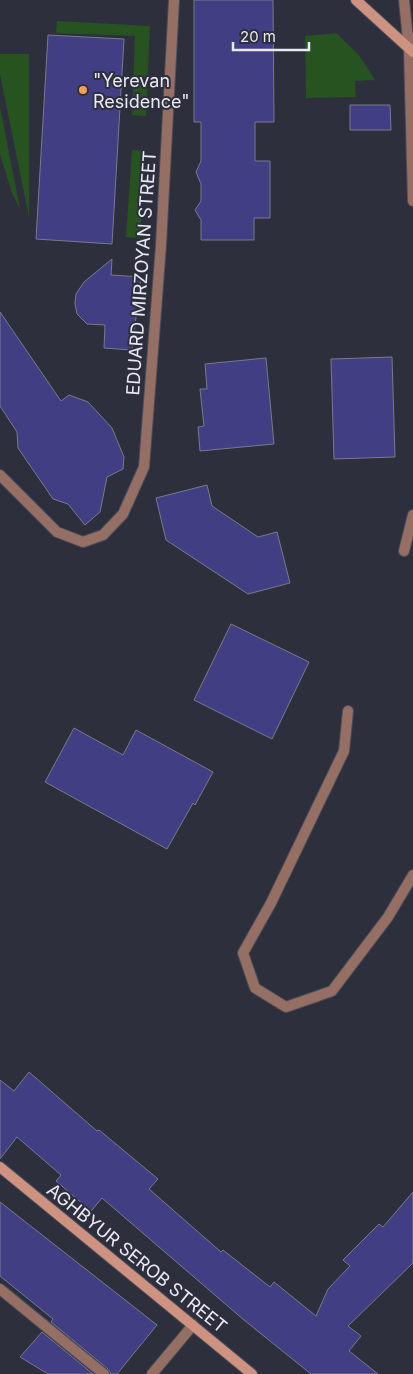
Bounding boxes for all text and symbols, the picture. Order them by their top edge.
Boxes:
scale bar [233,20,309,52]
text: 20 m [240,27,276,46]
place label: "Yerevan Residence" [93,70,190,112]
marker: "Yerevan Residence" [77,84,89,96]
street label: EDUARD MIRZOYAN STREET [122,150,160,396]
street label: AGHBYUR SEROB STREET [43,1179,231,1337]

